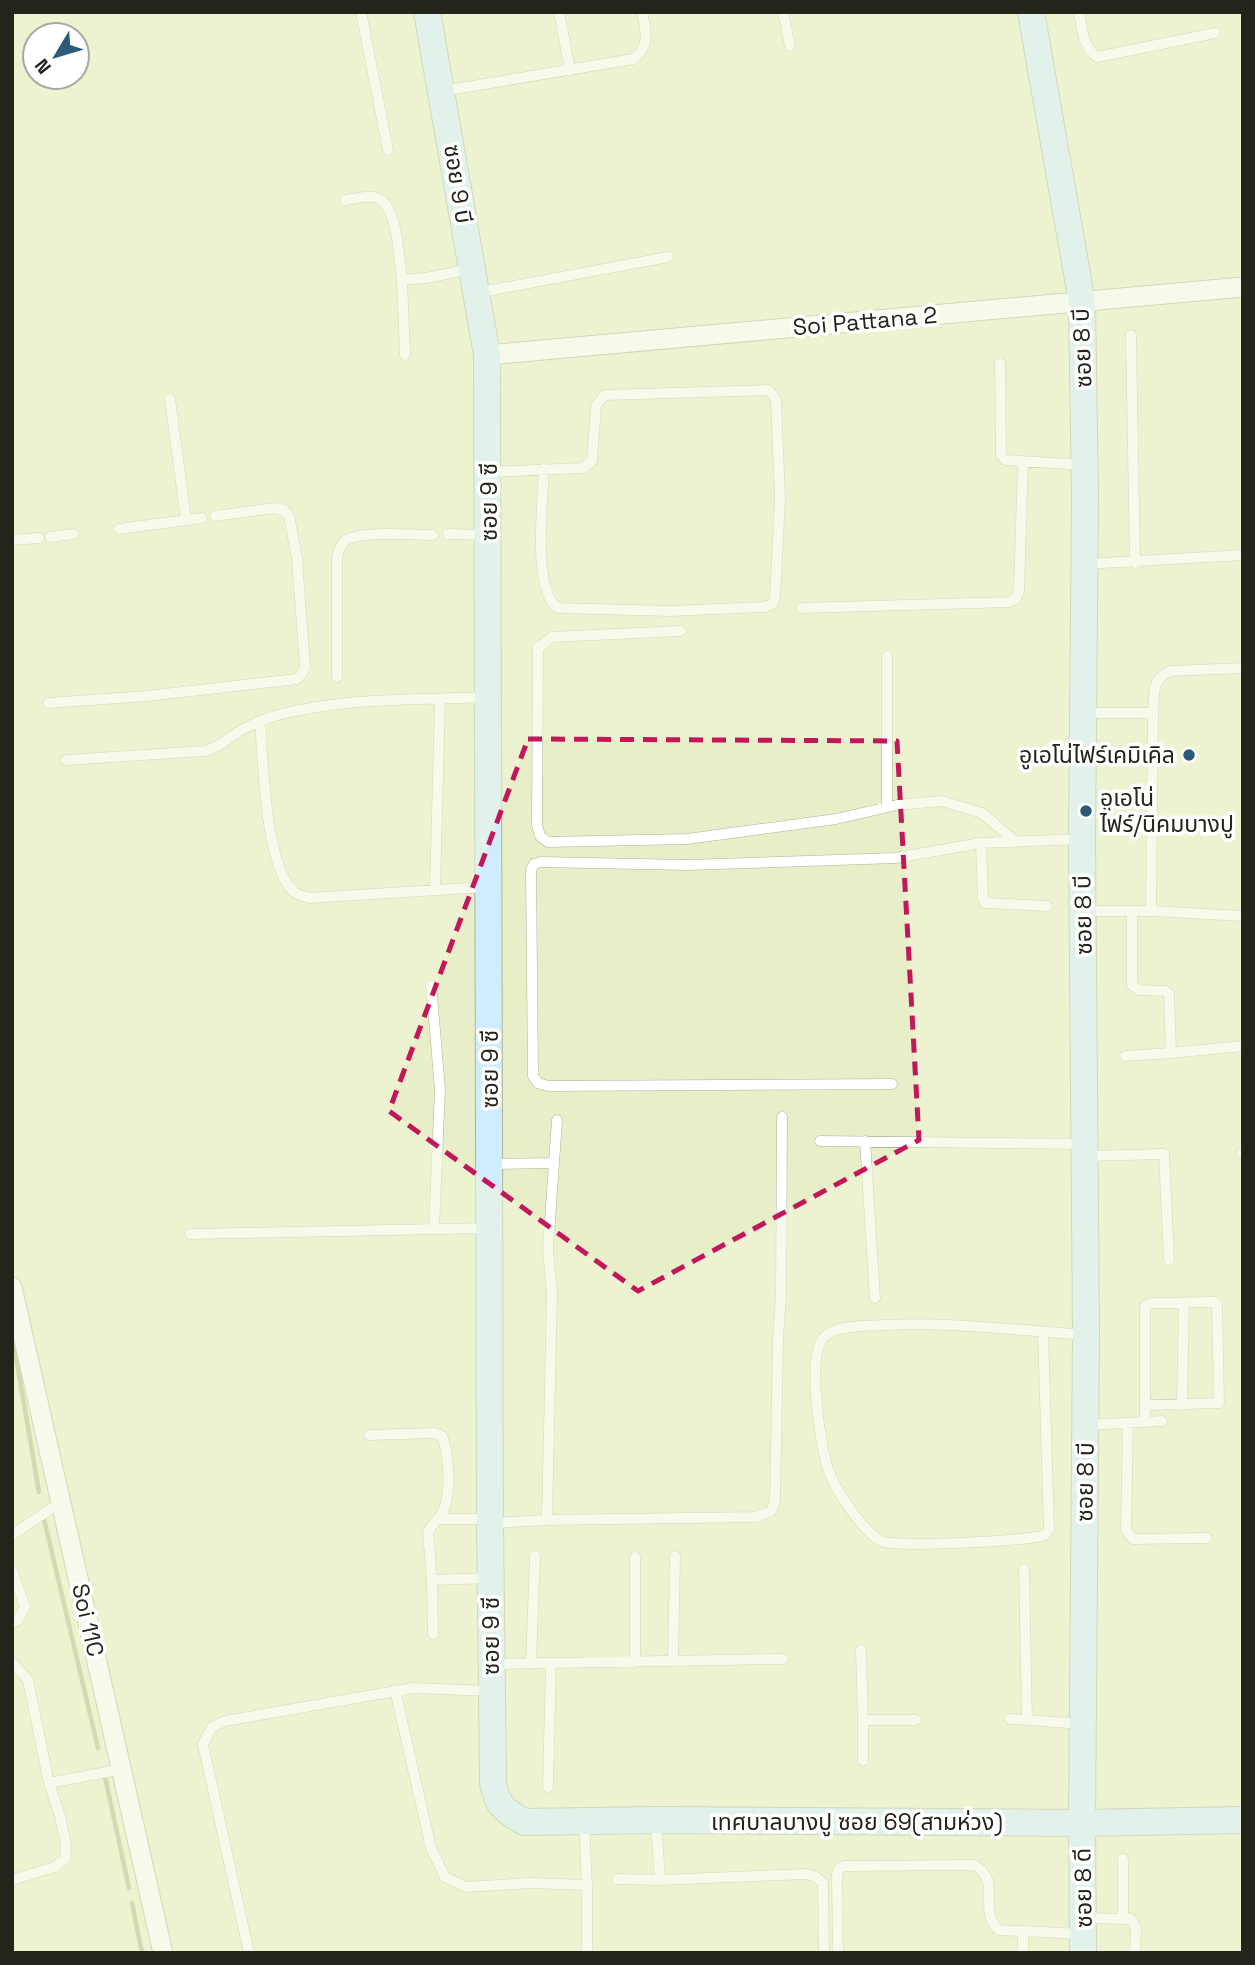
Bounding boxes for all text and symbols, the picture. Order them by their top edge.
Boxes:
north arrow [21,21,91,91]
text: N [29,53,57,79]
street label: ซอย 9 บี [437,142,479,226]
street label: Soi Pattana 2 [791,300,939,342]
street label: ซอย 8 บี [1066,308,1098,388]
street label: ซอย 9 ซี [474,463,504,541]
place label: อูเอโน่ไฟร์เคมิเคิล [1019,740,1175,770]
marker: อูเอโน่ไฟร์เคมิเคิล [1181,747,1197,763]
place label: อูเอโน่ ไฟร์/นิคมบางปู [1099,783,1234,839]
marker: อูเอโน่ ไฟร์/นิคมบางปู [1078,803,1094,819]
street label: ซอย 8 บี [1067,875,1099,955]
street label: ซอย 9 ซี [475,1030,505,1108]
street label: ซอย 8 บี [1069,1442,1101,1522]
street label: Soi 11C [65,1581,111,1659]
street label: ซอย 9 ซี [476,1597,506,1675]
street label: เทศบาลบางปู ซอย 69(สามห่วง) [711,1807,1003,1837]
street label: ซอย 8 ดี [1067,1848,1099,1928]

